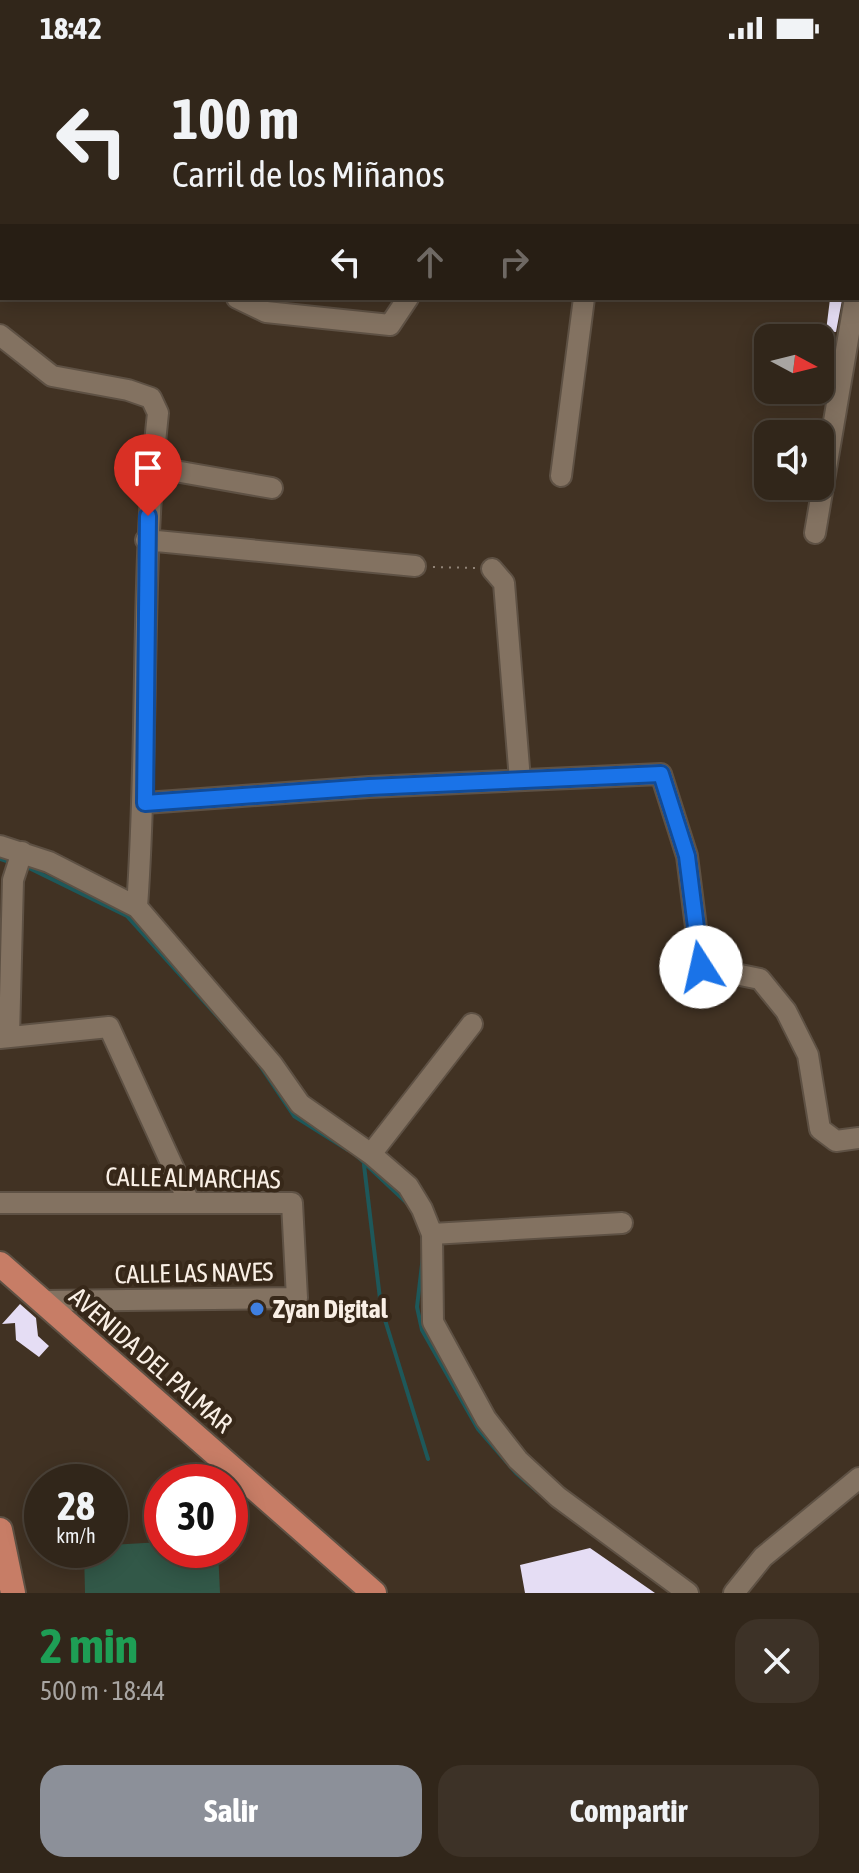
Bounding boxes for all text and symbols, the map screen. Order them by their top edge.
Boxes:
text: 18:42 [40,11,102,45]
text: 100 m [172,87,299,151]
icon: left [40,88,144,192]
text: Carril de los Miñanos [172,153,445,195]
icon: left [324,240,368,284]
icon: ahead [408,240,452,284]
icon: right [492,240,536,284]
north arrow [754,324,834,404]
map controls [754,324,834,500]
button: sound [754,420,834,500]
pin [114,434,182,516]
icon: arrive [126,446,170,490]
position arrow [659,925,743,1009]
street label: CALLE ALMARCHAS [105,1161,281,1195]
street label: CALLE LAS NAVES [114,1257,274,1289]
street label: AVENIDA DEL PALMAR [64,1281,238,1439]
place label: Zyan Digital [273,1294,389,1324]
marker: Zyan Digital [248,1300,266,1318]
speed limit sign: 30 [144,1464,248,1568]
text: 28 [57,1483,95,1528]
text: km/h [56,1524,96,1547]
text: 2 min [40,1618,138,1673]
button: close [735,1619,819,1703]
text: 500 m · 18:44 [40,1676,165,1706]
button: Salir [40,1765,422,1857]
button: Compartir [438,1765,819,1857]

